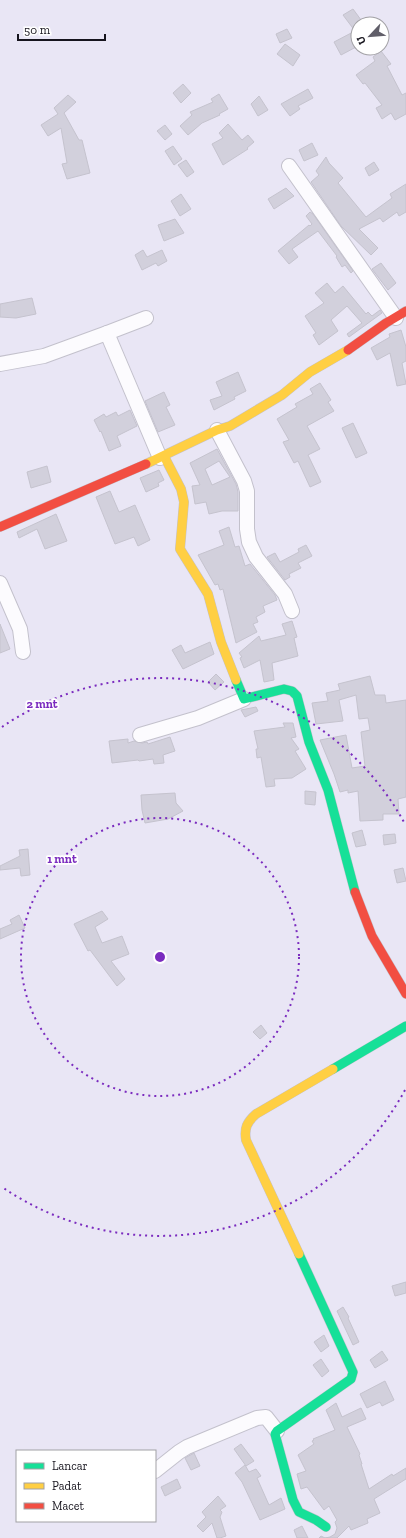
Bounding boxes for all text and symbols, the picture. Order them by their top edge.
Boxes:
scale bar [18,16,105,42]
north arrow [350,16,390,56]
text: 50 m [24,23,51,37]
text: U [354,34,369,47]
text: 2 mnt [26,697,58,711]
text: 1 mnt [47,852,77,866]
centre of rings [153,950,167,964]
legend [16,1450,156,1522]
text: Lancar [52,1459,88,1473]
text: Padat [52,1479,82,1493]
text: Macet [52,1499,84,1513]

